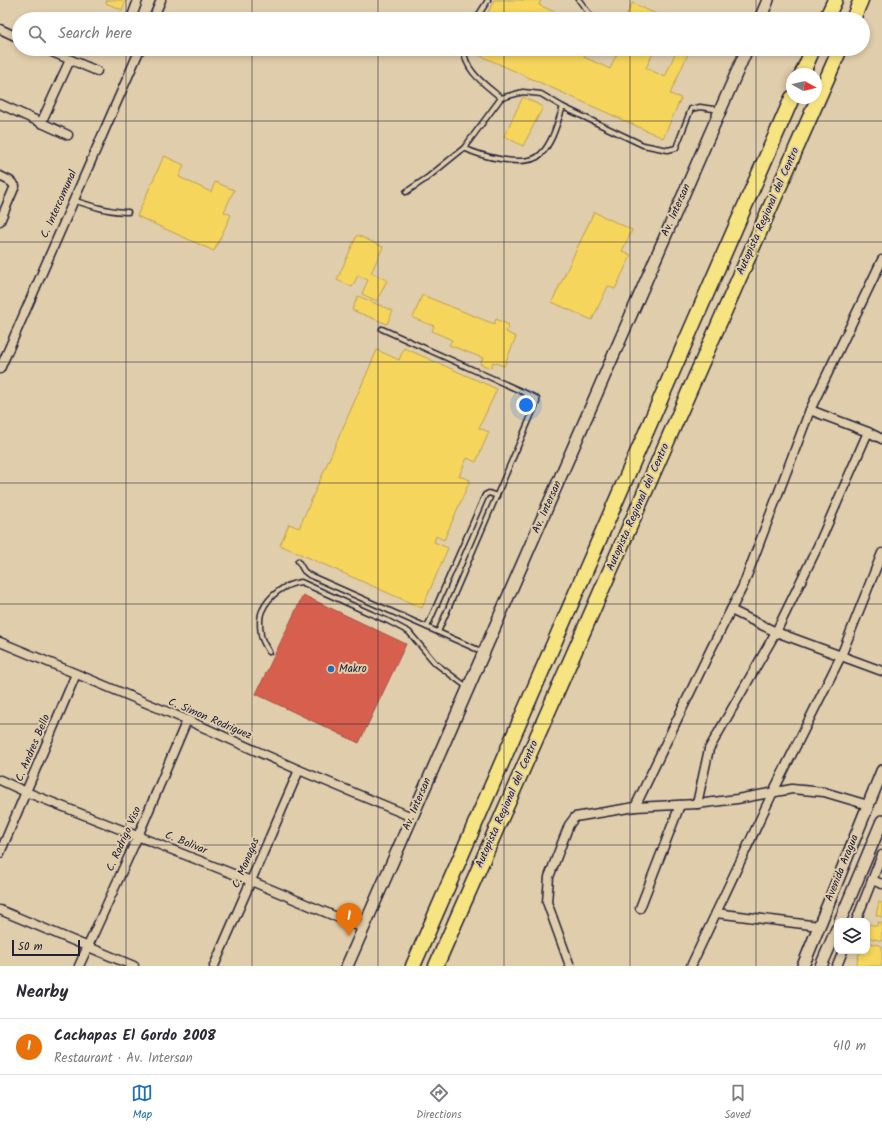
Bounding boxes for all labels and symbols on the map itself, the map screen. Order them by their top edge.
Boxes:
north arrow [786,68,822,104]
street label: Autopista Regional del Centro [732,144,804,278]
street label: C. Intercomunal [36,167,82,241]
street label: Av. Intersan [656,181,696,239]
your location [516,395,536,415]
street label: Autopista Regional del Centro [602,440,674,574]
street label: Av. Intersan [527,478,567,536]
place label: Makro [339,660,367,678]
marker: Makro [326,664,336,674]
street label: C. Simon Rodriguez [165,693,255,745]
street label: C. Andres Bello [11,711,55,785]
street label: Autopista Regional del Centro [471,737,543,871]
street label: Av. Intersan [398,775,436,833]
street label: C. Rodrigo Viso [102,804,146,874]
street label: C. Bolivar [162,826,211,860]
street label: Avenida Aragua [820,832,864,904]
street label: C. Monagas [227,835,265,891]
pin: 1 [336,903,362,936]
scale bar [12,938,80,957]

